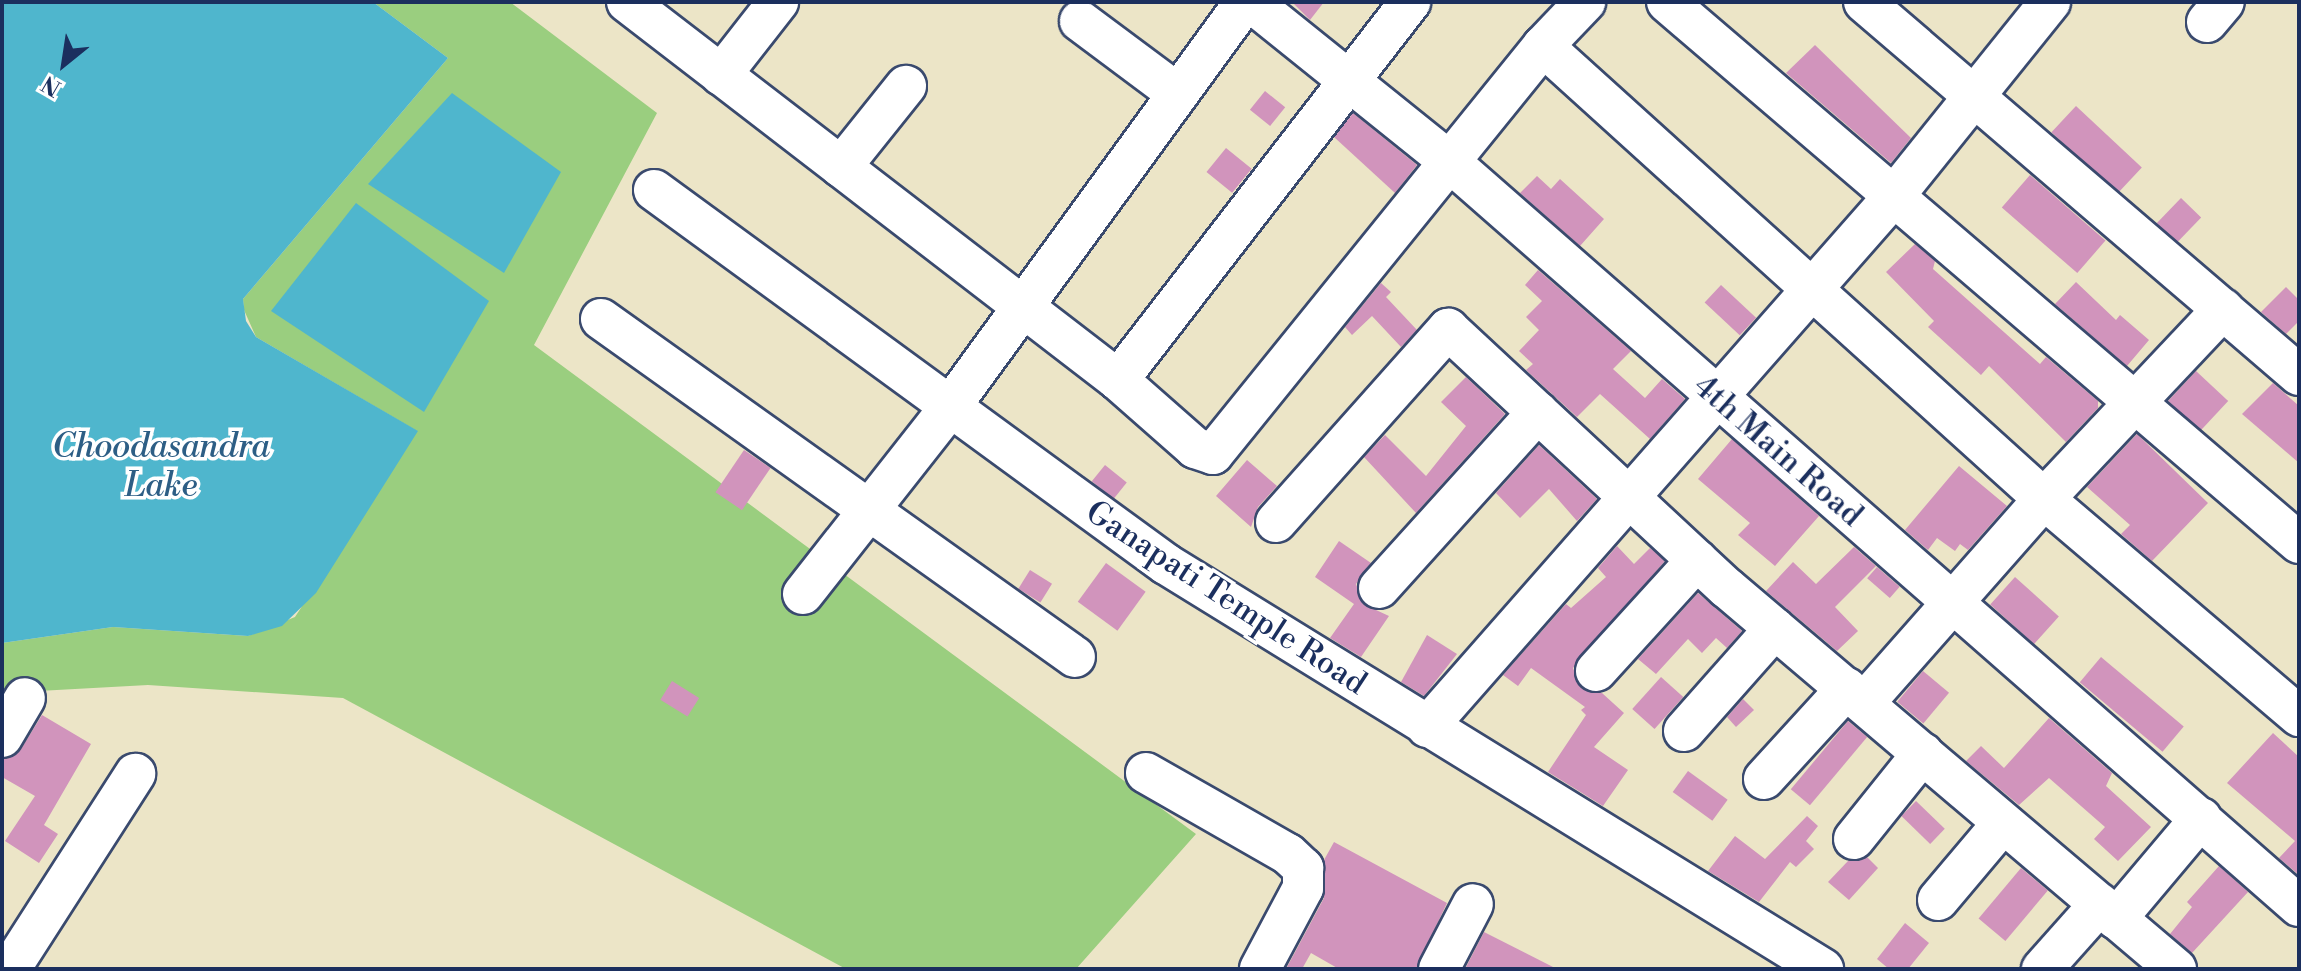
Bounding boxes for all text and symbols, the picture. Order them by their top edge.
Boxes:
north arrow [24,24,104,104]
text: N [37,69,66,101]
street label: 4th Main Road [1686,367,1870,535]
water label: Choodasandra Lake [52,427,270,506]
street label: Ganapati Temple Road [1078,493,1374,703]

